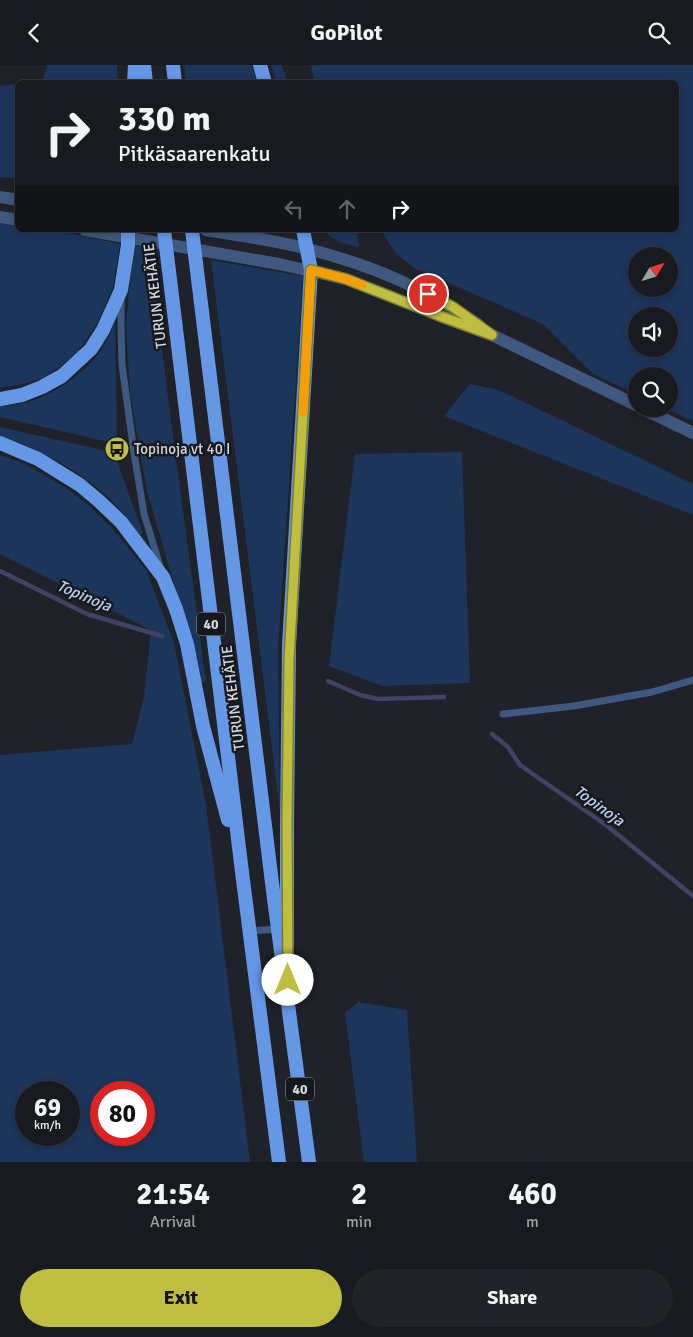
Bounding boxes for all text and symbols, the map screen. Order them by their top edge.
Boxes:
icon: back [20,19,48,47]
text: GoPilot [311,19,382,46]
icon: search [645,19,673,47]
text: 330 m [118,97,211,140]
icon: right [35,100,100,165]
text: Pitkäsaarenkatu [118,140,271,167]
icon: left [280,195,308,223]
icon: ahead [333,195,361,223]
icon: right [386,195,414,223]
street label: TURUN KEHÄTIE [140,242,170,350]
north arrow [628,247,678,297]
map controls [628,247,678,417]
pin [407,273,449,315]
icon: arrive [414,280,442,308]
button: sound [628,307,678,357]
button: search [628,367,678,417]
bus stop icon: Topinoja vt 40 I [104,436,130,462]
place label: Topinoja vt 40 I [134,440,231,458]
water label: Topinoja [54,576,115,617]
road number: 40 [197,613,225,635]
street label: TURUN KEHÄTIE [218,644,248,752]
water label: Topinoja [570,781,629,831]
position arrow [261,953,313,1005]
road number: 40 [286,1077,314,1101]
speed limit sign: 80 [90,1081,155,1146]
text: 69 [34,1092,61,1123]
text: km/h [34,1118,61,1133]
text: 21:54 [136,1176,210,1213]
text: 2 [351,1176,367,1213]
text: 460 [508,1176,557,1213]
text: Arrival [150,1212,196,1232]
text: min [346,1212,372,1232]
text: m [526,1212,539,1232]
button: Exit [20,1269,342,1327]
button: Share [352,1269,673,1327]

